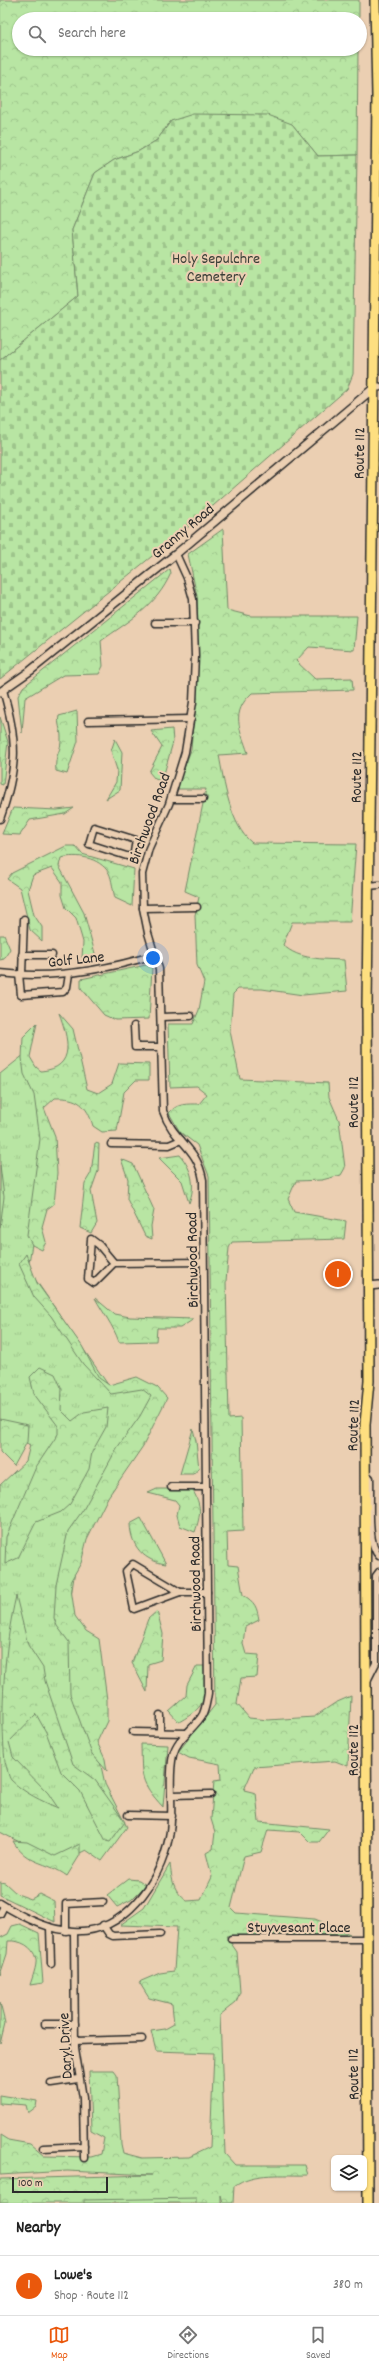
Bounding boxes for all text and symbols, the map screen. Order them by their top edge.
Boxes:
search box [12,12,367,56]
icon: search [26,23,48,45]
text: Search here [58,23,126,45]
park label: Holy Sepulchre Cemetery [172,248,260,289]
street label: Route 112 [349,427,372,479]
street label: Granny Road [147,499,220,565]
street label: Route 112 [346,751,369,803]
street label: Birchwood Road [123,770,178,868]
street label: Golf Lane [47,946,106,975]
your location [143,948,163,968]
street label: Route 112 [343,1076,366,1128]
street label: Birchwood Road [181,1212,206,1308]
pin: 1 [325,1259,351,1289]
street label: Route 112 [342,1398,367,1452]
street label: Birchwood Road [184,1536,209,1632]
street label: Route 112 [343,1724,366,1776]
street label: Stuyvesant Place [247,1917,351,1940]
street label: Daryl Drive [53,2012,80,2080]
street label: Route 112 [343,2048,366,2100]
map controls [331,2155,367,2191]
button: layers [331,2155,367,2191]
scale bar [12,2175,108,2194]
text: 100 m [18,2176,42,2192]
text: Nearby [16,2217,60,2241]
text: Lowe's [54,2265,92,2287]
text: 1 [28,2276,30,2295]
text: 380 m [333,2276,363,2295]
text: Shop · Route 112 [54,2287,129,2306]
tab: Map [48,2324,70,2364]
tab: Directions [167,2324,209,2364]
tab: Saved [306,2324,331,2364]

